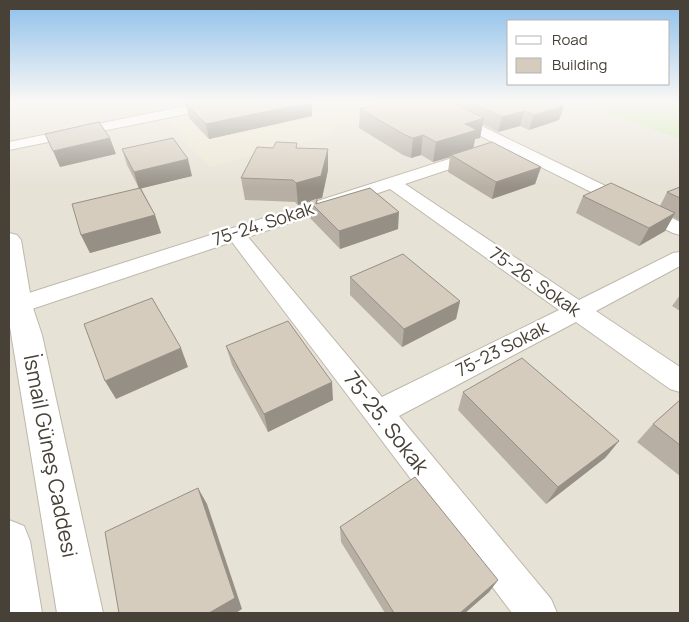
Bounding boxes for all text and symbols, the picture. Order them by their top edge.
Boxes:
legend [507,20,669,85]
text: Road [552,29,588,50]
text: Building [552,54,607,75]
street label: 75-24. Sokak [209,195,317,251]
street label: 75-26. Sokak [485,241,587,322]
street label: 75-23 Sokak [451,314,553,382]
street label: İsmail Güneş Caddesi [18,352,84,560]
street label: 75-25. Sokak [338,365,436,480]

